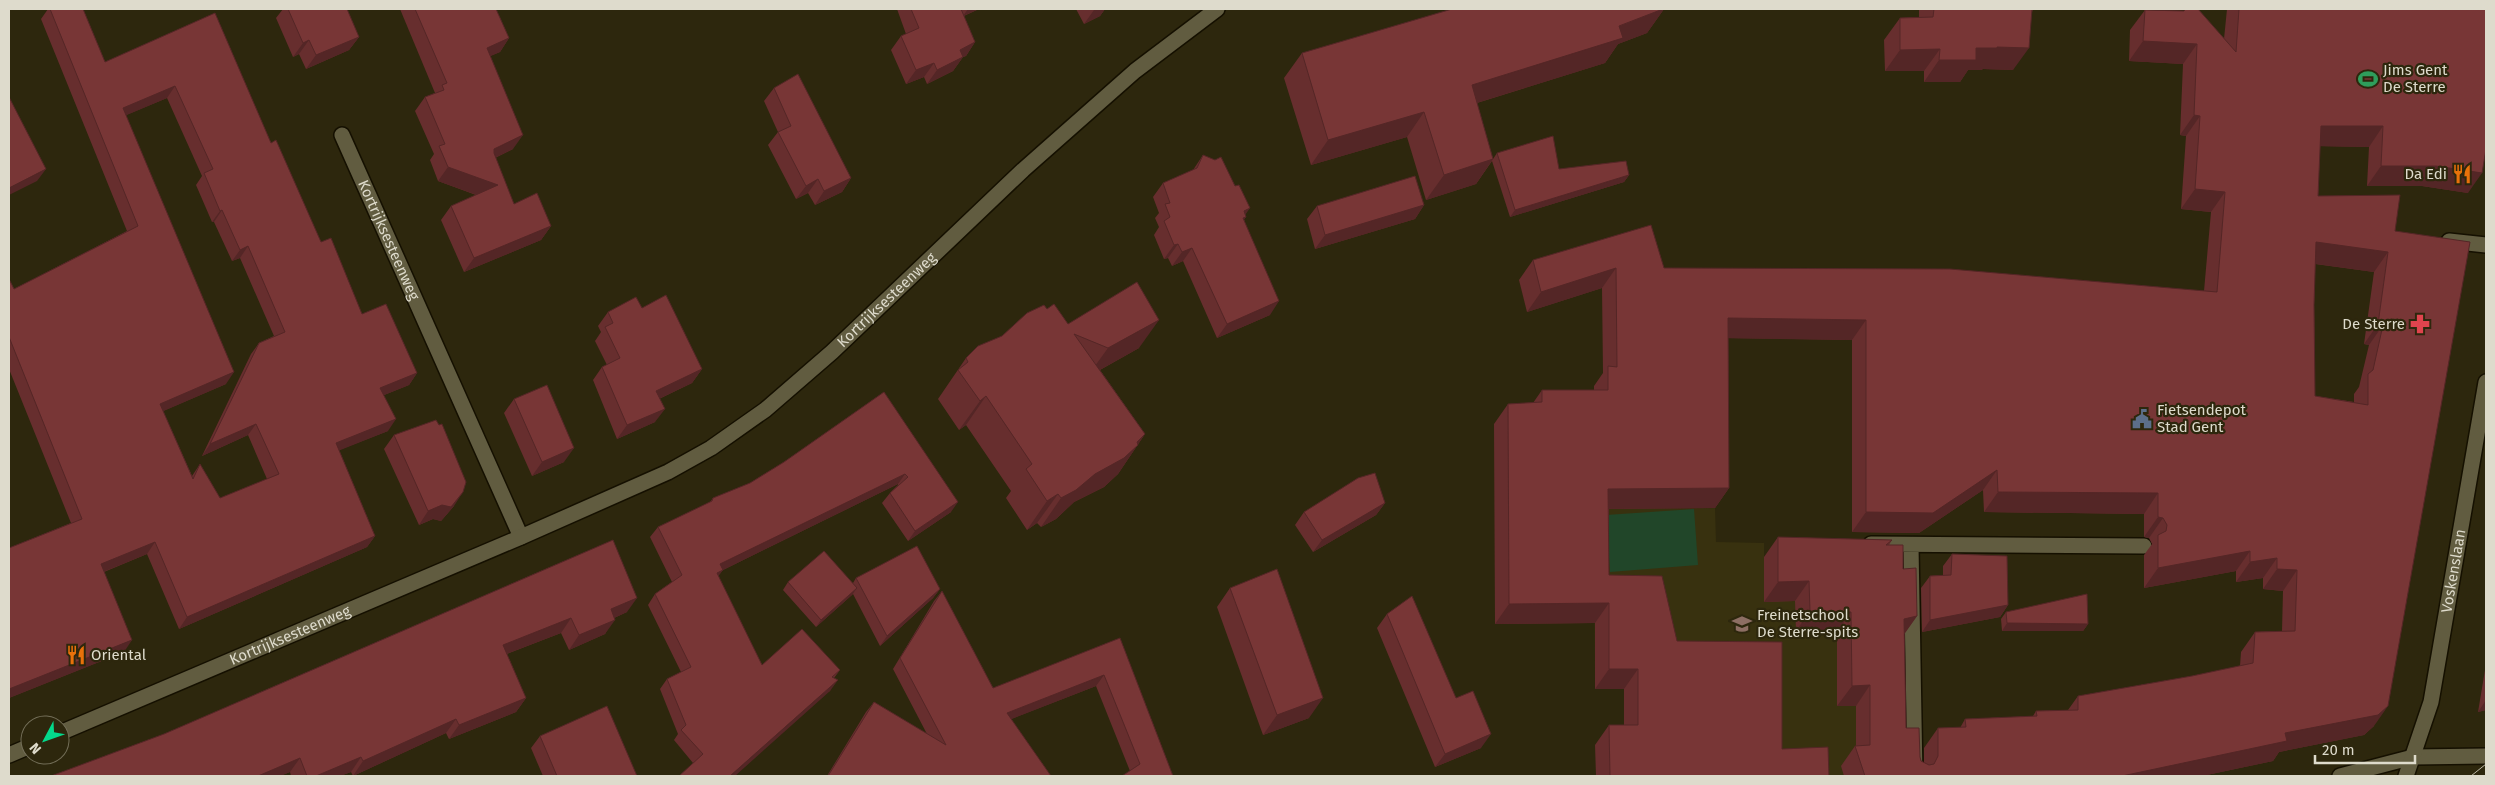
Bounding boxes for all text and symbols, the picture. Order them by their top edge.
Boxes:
place label: Jims Gent De Sterre [2383,61,2448,96]
sports icon: Jims Gent De Sterre [2357,68,2379,90]
restaurant icon: Da Edi [2451,163,2473,185]
place label: Da Edi [2404,165,2447,183]
street label: Kortrijksesteenweg [354,177,423,303]
street label: Kortrijksesteenweg [833,249,940,351]
pharmacy icon: De Sterre [2409,313,2431,335]
place label: De Sterre [2342,315,2405,333]
place label: Fietsendepot Stad Gent [2157,401,2246,436]
public building icon: Fietsendepot Stad Gent [2131,408,2153,430]
street label: Voskenslaan [2437,528,2470,614]
street label: Kortrijksesteenweg [227,601,354,669]
place label: Freinetschool De Sterre-spits [1757,606,1858,641]
school or university icon: Freinetschool De Sterre-spits [1731,613,1753,635]
restaurant icon: Oriental [65,644,87,666]
place label: Oriental [91,646,147,664]
north arrow [20,715,70,765]
scale bar [2315,732,2415,764]
text: N [26,739,45,757]
text: 20 m [2322,741,2355,759]

